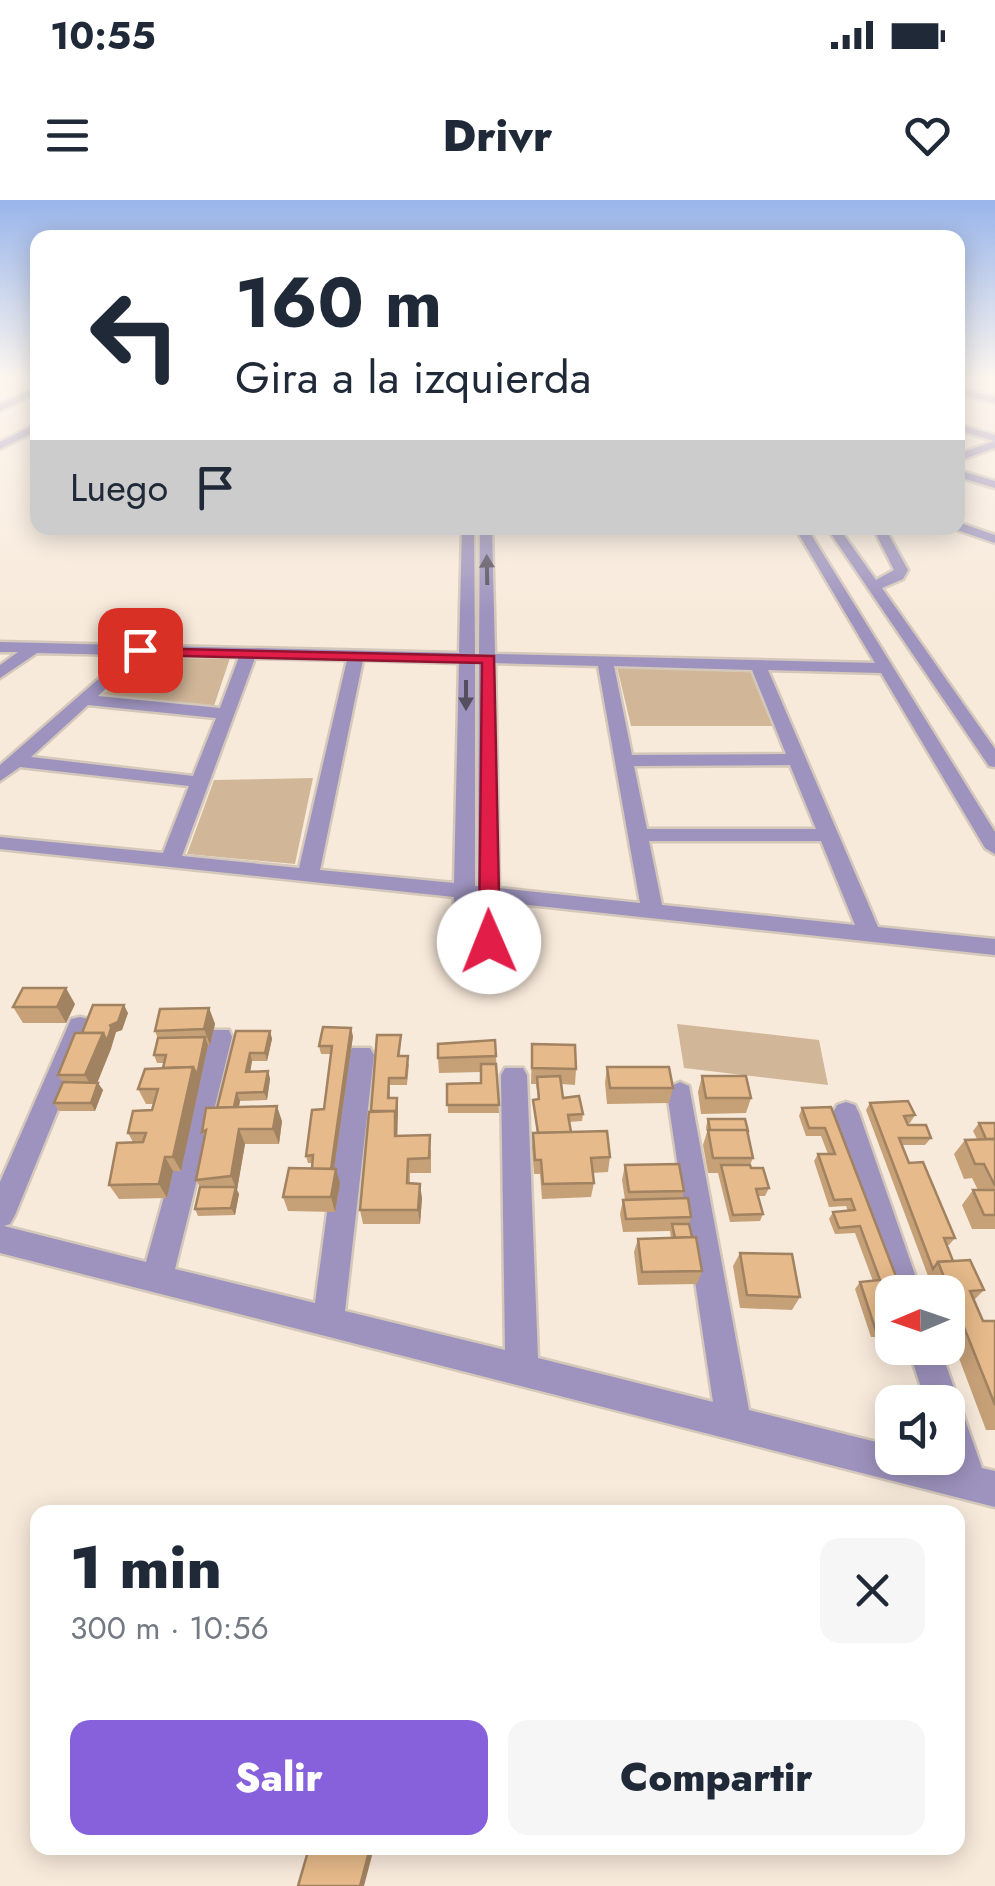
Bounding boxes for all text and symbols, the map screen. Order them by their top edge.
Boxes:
text: 10:55 [50,8,156,63]
text: Drivr [442,103,553,168]
icon: menu [40,108,95,163]
icon: heart [900,108,955,163]
text: 160 m [235,252,442,353]
icon: left [70,270,200,400]
text: Gira a la izquierda [235,345,591,410]
text: Luego [70,460,168,515]
icon: arrive [188,460,243,515]
one-way arrow [479,554,495,586]
pin [98,608,183,693]
icon: arrive [113,623,168,678]
one-way arrow [458,679,474,711]
position arrow [437,890,541,994]
north arrow [875,1275,965,1365]
map controls [875,1275,965,1475]
button: sound [875,1385,965,1475]
text: 1 min [70,1524,222,1611]
button: close [820,1538,925,1643]
text: 300 m · 10:56 [70,1605,269,1651]
button: Salir [70,1720,488,1835]
button: Compartir [508,1720,925,1835]

